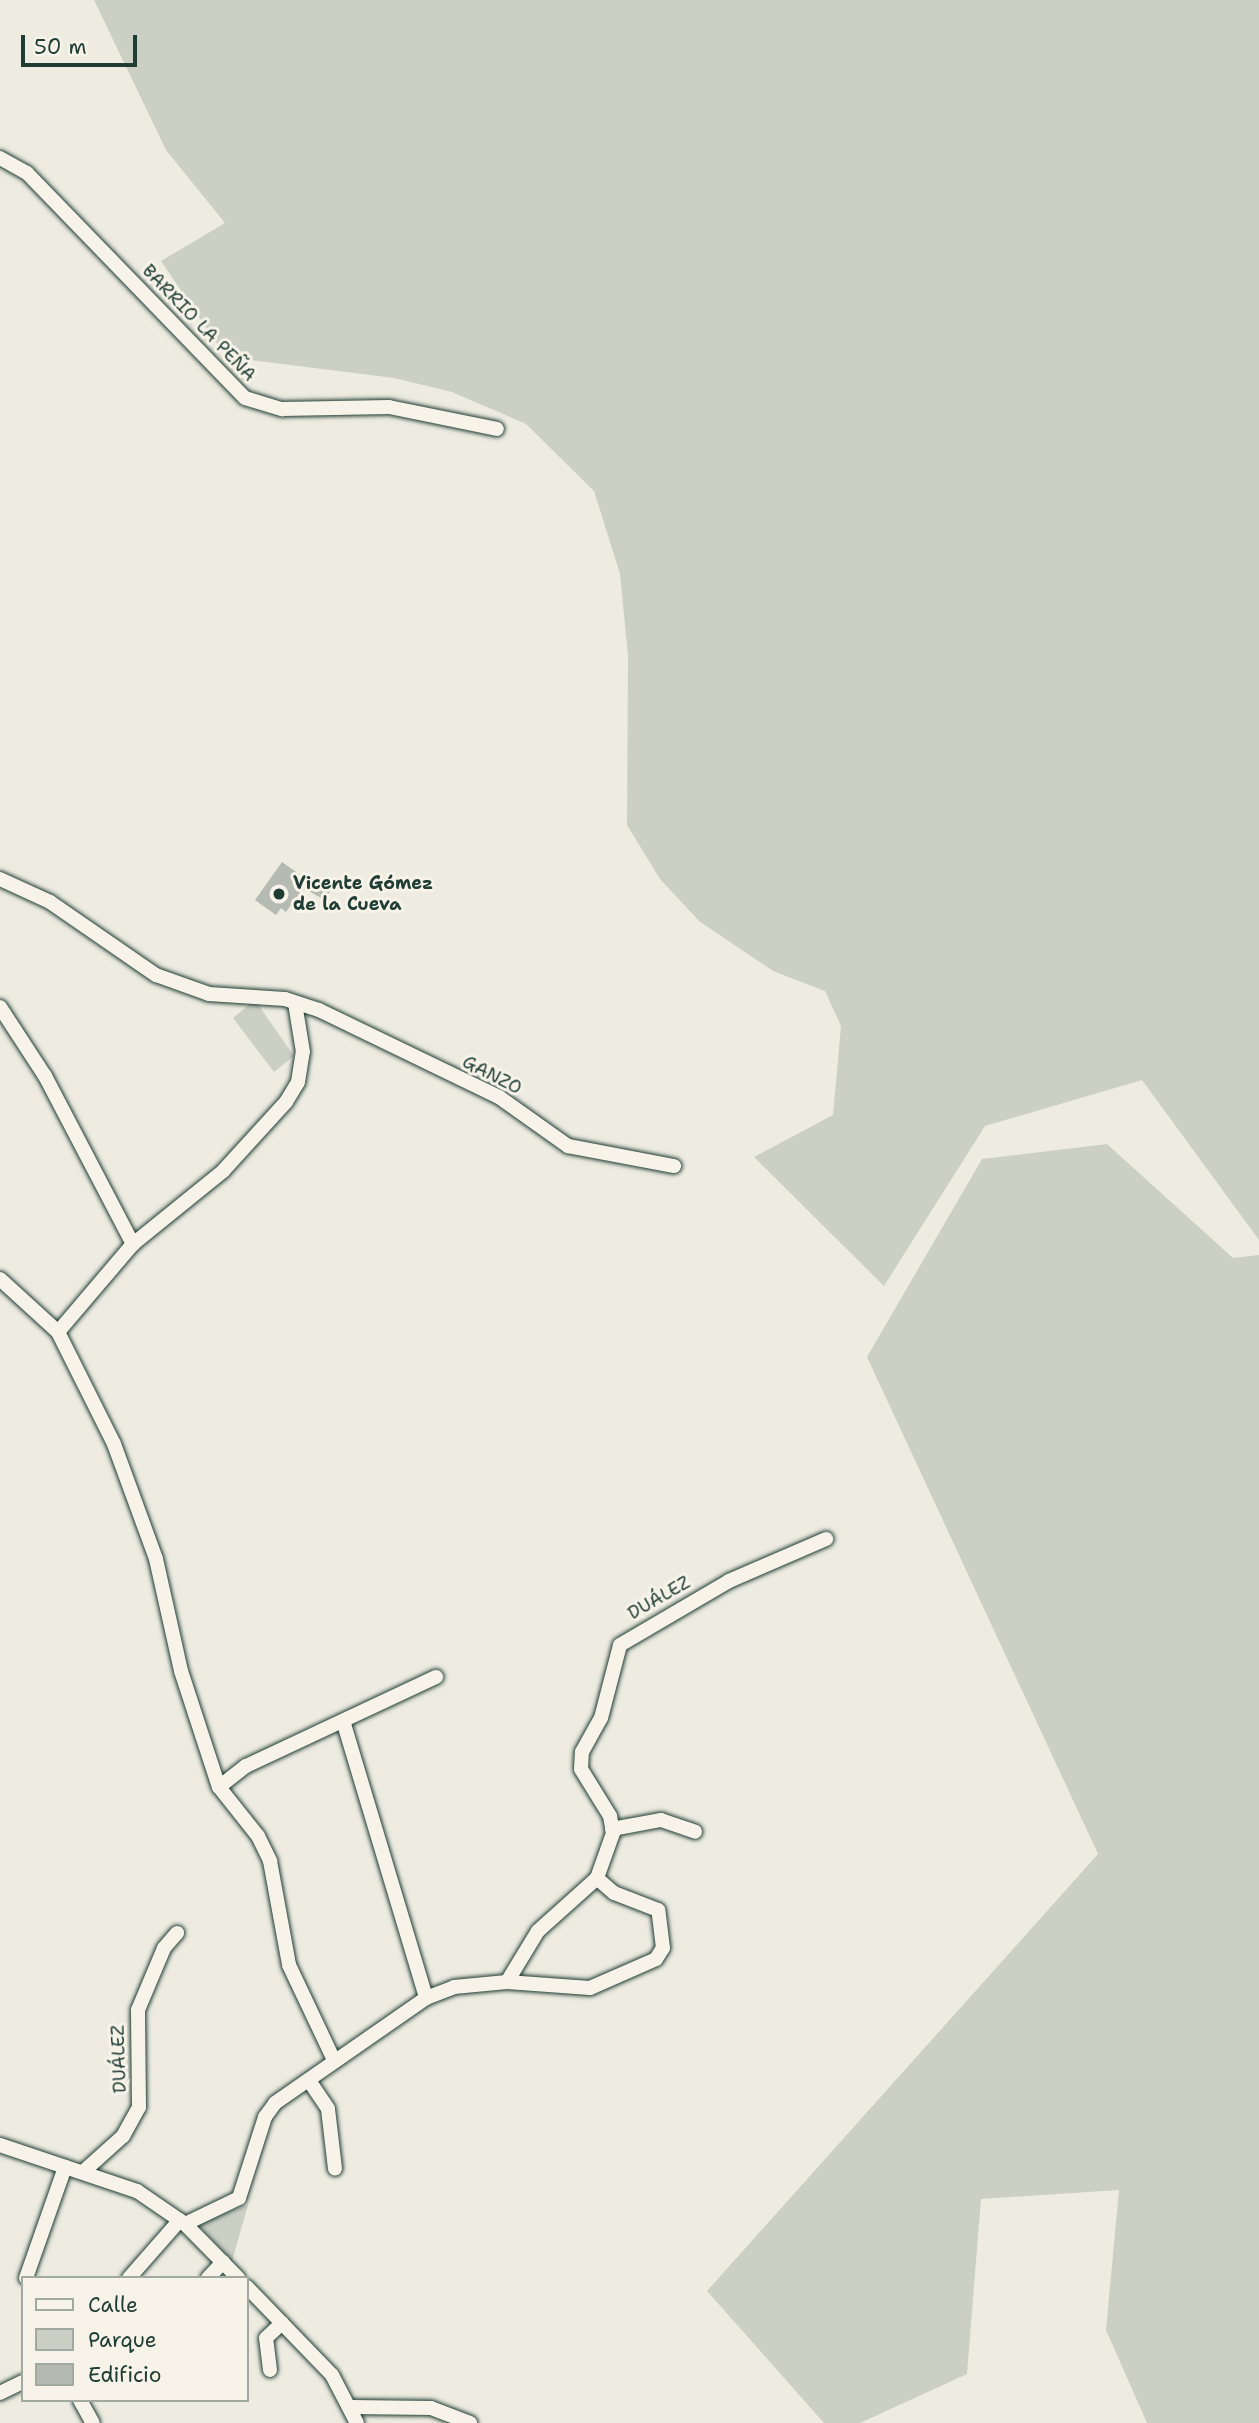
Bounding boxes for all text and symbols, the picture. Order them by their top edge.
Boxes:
scale bar [24,21,140,65]
text: 50 m [34,33,87,61]
street label: BARRIO LA PEÑA [138,260,260,386]
place label: Vicente Gómez de la Cueva [293,873,433,916]
marker: Vicente Gómez de la Cueva [271,886,287,902]
street label: GANZO [459,1051,525,1099]
street label: DUÁLEZ [624,1572,694,1624]
street label: DUÁLEZ [107,2024,131,2094]
legend [21,2276,248,2402]
text: Calle [88,2291,138,2319]
text: Parque [88,2326,157,2354]
text: Edificio [88,2361,161,2389]

